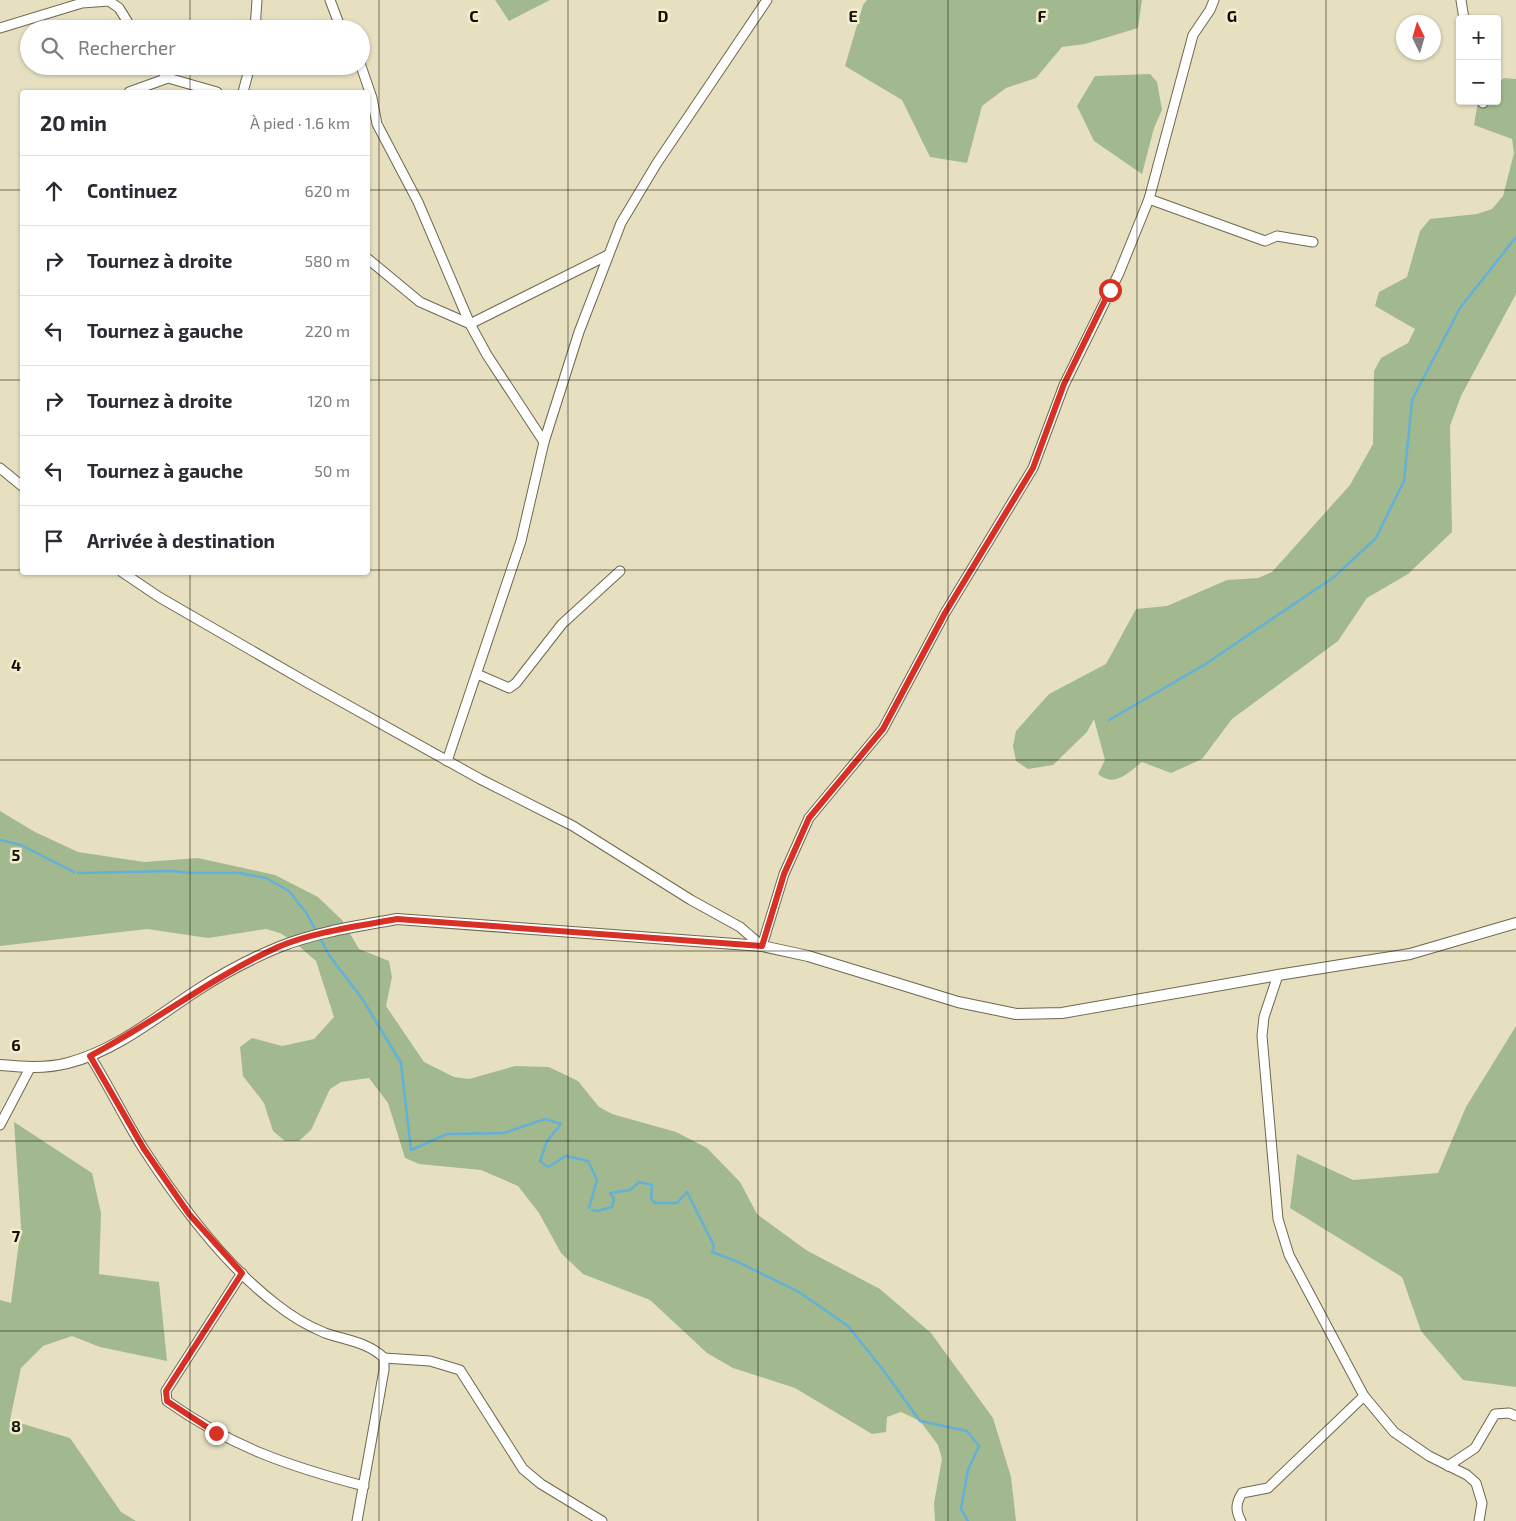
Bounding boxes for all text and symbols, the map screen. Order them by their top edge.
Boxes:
text: C [469,6,479,25]
text: D [658,6,669,25]
text: E [848,6,858,25]
text: F [1038,6,1047,25]
text: G [1227,6,1237,25]
north arrow [1396,15,1441,60]
map controls [1456,15,1501,105]
button: + [1456,15,1501,60]
search box [20,20,370,75]
icon: search [38,34,66,62]
text: Rechercher [78,36,176,59]
button: − [1456,60,1501,105]
text: 20 min [40,110,107,135]
text: À pied · 1.6 km [250,113,350,132]
icon: ahead [40,177,68,205]
text: Continuez [87,179,177,202]
text: 620 m [305,181,350,200]
icon: right [40,247,68,275]
text: Tournez à droite [87,249,233,272]
text: 580 m [304,251,350,270]
route start [1099,279,1122,302]
icon: left [40,317,68,345]
text: Tournez à gauche [87,319,243,342]
text: 220 m [305,321,350,340]
icon: right [40,387,68,415]
text: Tournez à droite [87,389,233,412]
text: 120 m [307,391,350,410]
icon: left [40,457,68,485]
text: Tournez à gauche [87,459,243,482]
text: 50 m [314,461,350,480]
icon: arrive [40,527,68,555]
text: Arrivée à destination [87,529,275,552]
text: 4 [11,655,21,674]
text: 5 [12,845,21,864]
text: 6 [11,1035,21,1054]
text: 7 [12,1226,21,1245]
text: 8 [11,1416,21,1435]
route end [205,1422,228,1445]

